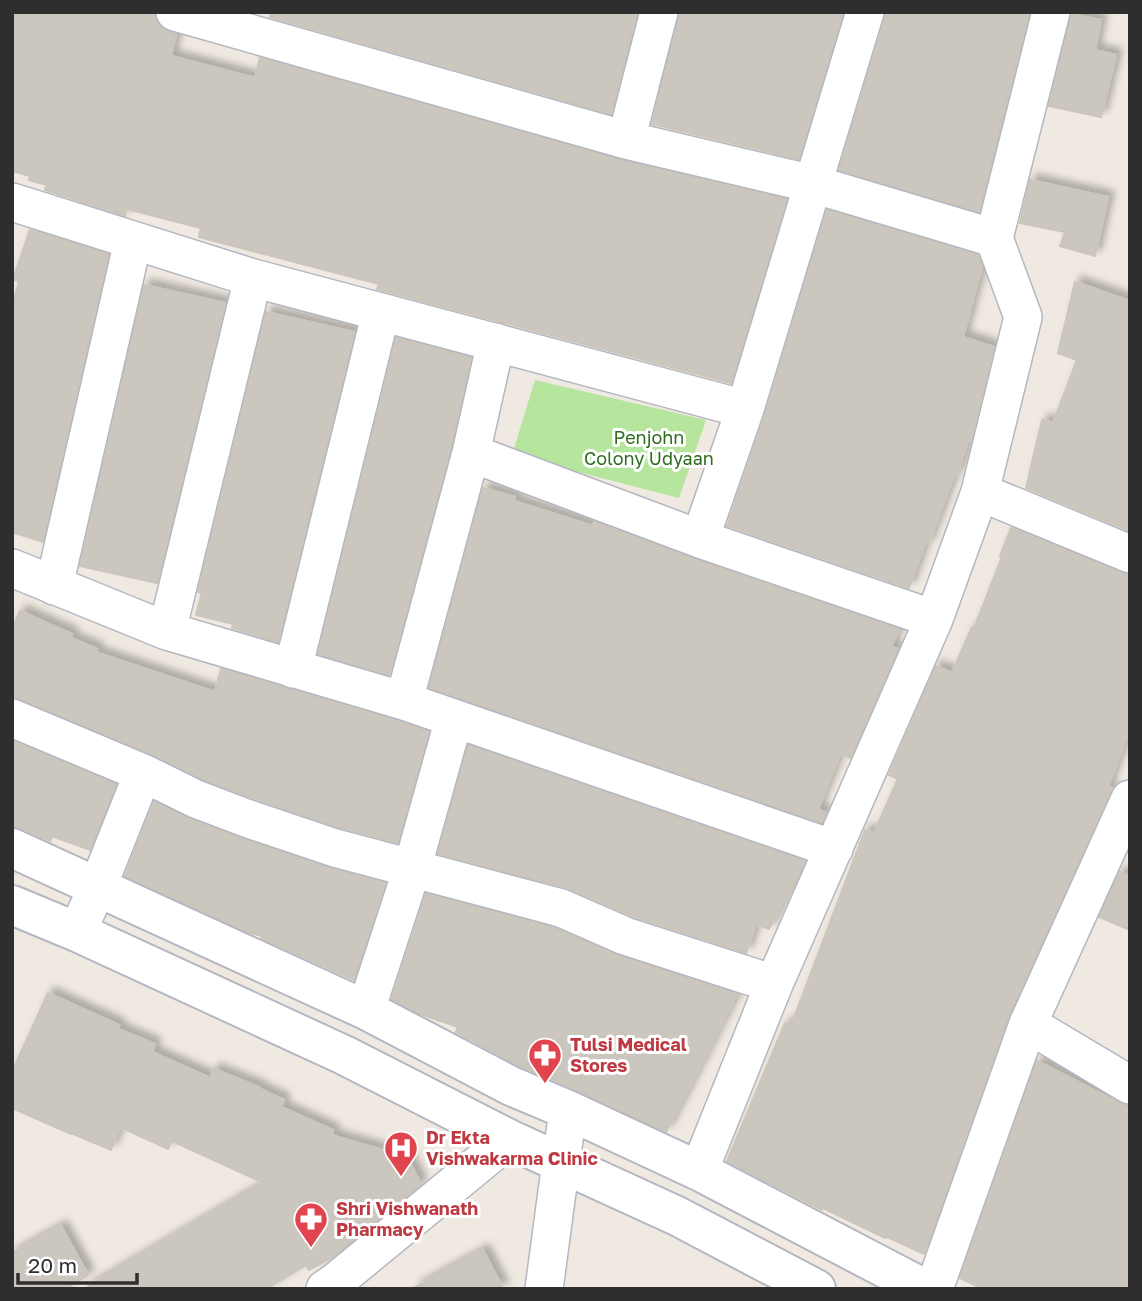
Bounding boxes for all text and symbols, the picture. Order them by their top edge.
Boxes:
park label: Penjohn Colony Udyaan [584,426,714,469]
place label: Tulsi Medical Stores [570,1033,687,1076]
pharmacy icon: Tulsi Medical Stores [526,1036,564,1085]
place label: Dr Ekta Vishwakarma Clinic [426,1126,598,1169]
hospital icon: Dr Ekta Vishwakarma Clinic [382,1129,420,1178]
place label: Shri Vishwanath Pharmacy [336,1197,478,1240]
pharmacy icon: Shri Vishwanath Pharmacy [292,1200,330,1249]
scale bar [18,1242,136,1286]
text: 20 m [28,1252,77,1278]

